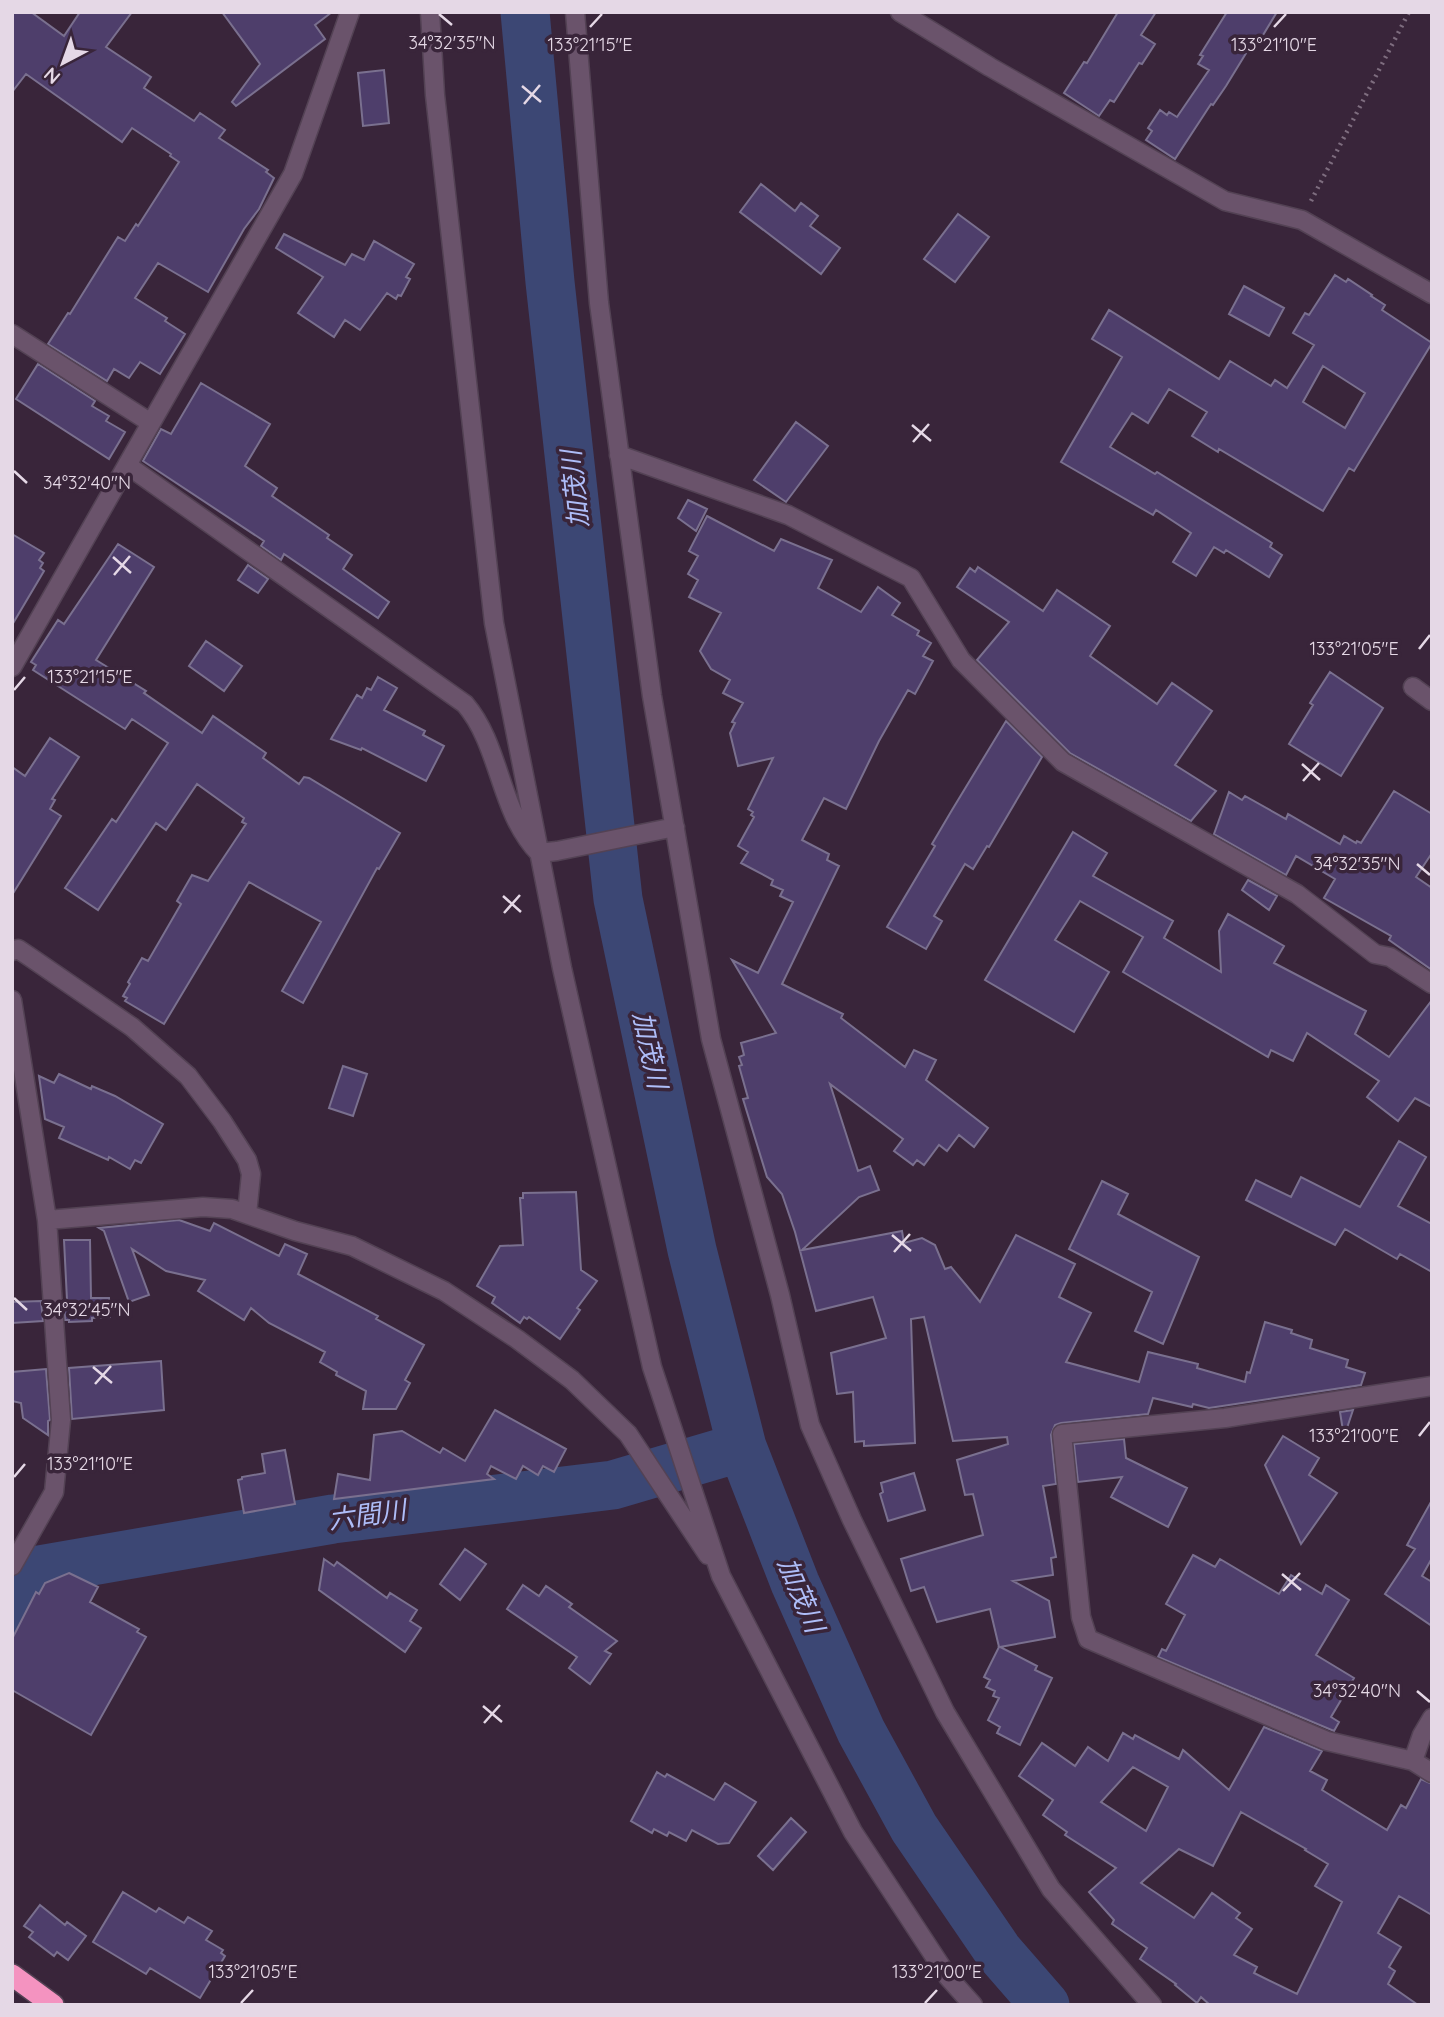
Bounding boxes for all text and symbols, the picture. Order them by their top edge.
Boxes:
north arrow [28,28,98,98]
text: 34°32'35"N [408,31,496,54]
text: 133°21'15"E [547,33,633,56]
text: 133°21'10"E [1231,33,1317,56]
text: N [39,62,65,89]
water label: 加茂川 [554,446,595,530]
text: 34°32'40"N [43,471,131,494]
text: 133°21'05"E [1309,637,1399,660]
text: 133°21'15"E [47,665,133,688]
text: 34°32'35"N [1313,852,1401,875]
water label: 加茂川 [626,1008,675,1094]
text: 34°32'45"N [43,1298,131,1321]
text: 133°21'00"E [1309,1424,1399,1447]
text: 133°21'10"E [47,1452,133,1475]
water label: 六間川 [326,1492,411,1536]
water label: 加茂川 [771,1552,833,1640]
text: 34°32'40"N [1313,1679,1401,1702]
text: 133°21'05"E [208,1960,298,1983]
text: 133°21'00"E [892,1960,982,1983]

